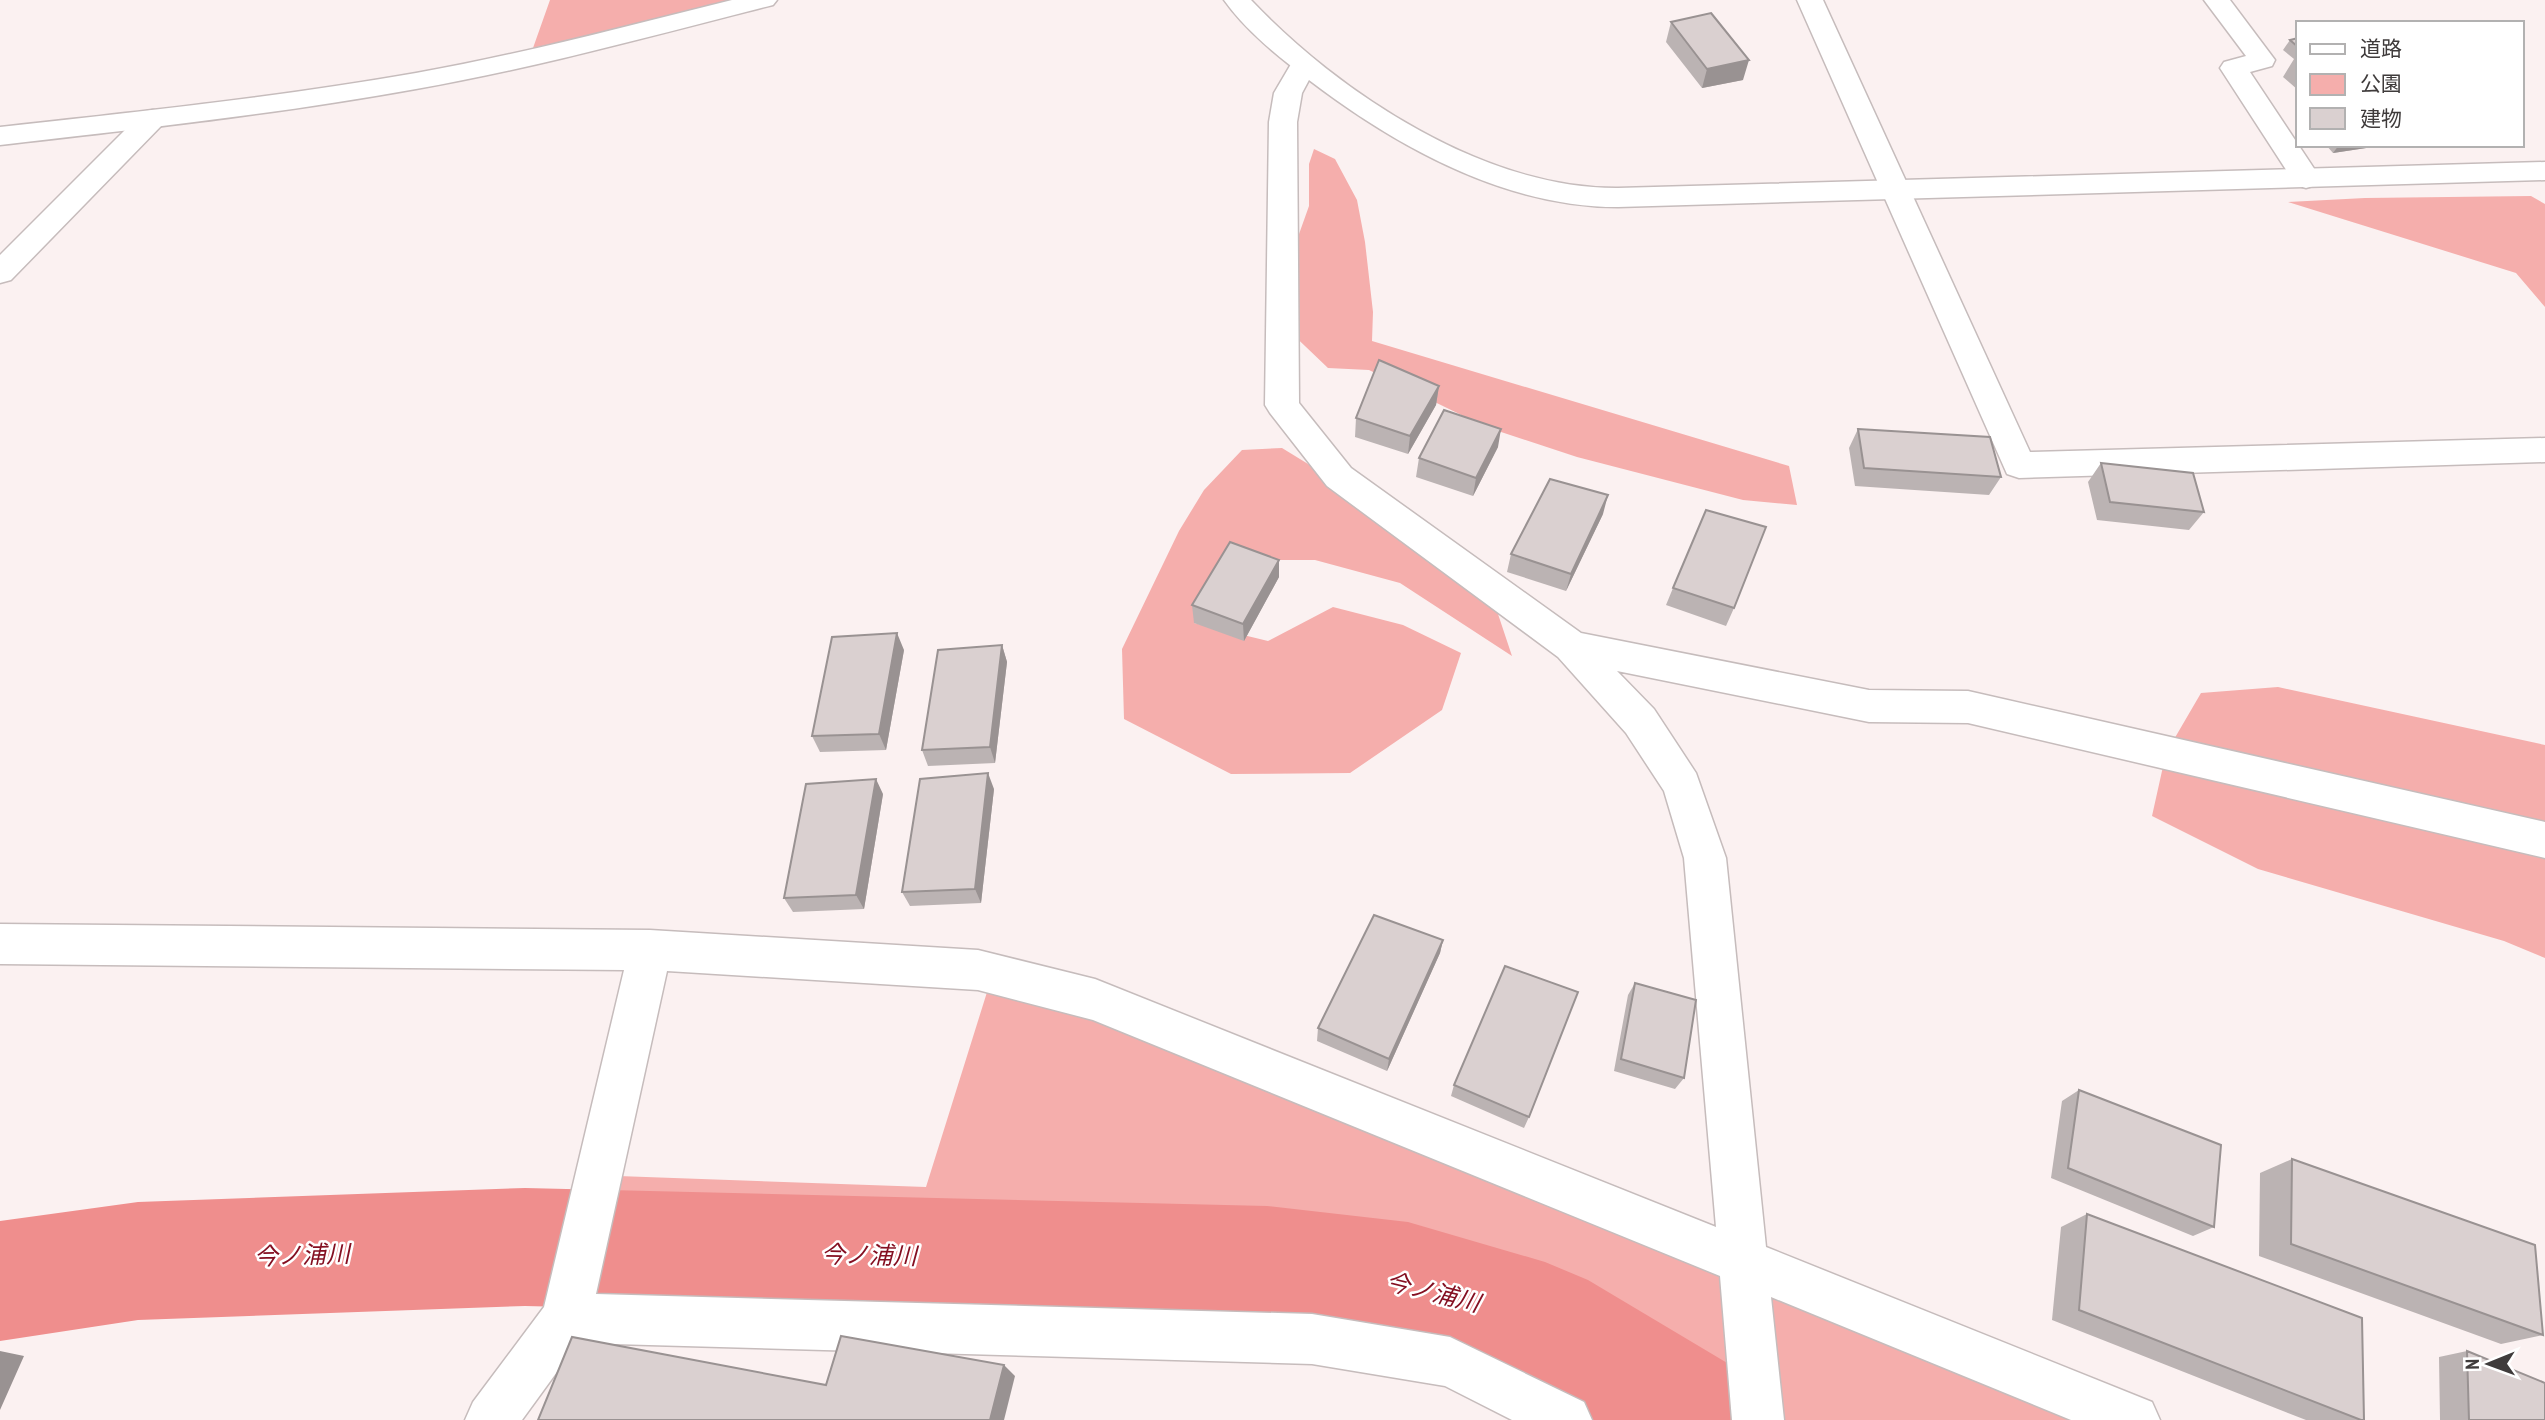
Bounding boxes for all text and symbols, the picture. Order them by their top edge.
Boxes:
legend [2296,21,2524,147]
text: 道路 [2360,35,2402,62]
text: 公園 [2360,70,2402,97]
text: 建物 [2360,105,2402,132]
water label: 今ノ浦川 [253,1238,354,1272]
water label: 今ノ浦川 [821,1239,920,1271]
water label: 今ノ浦川 [1383,1265,1486,1319]
north arrow [2454,1329,2524,1399]
text: N [2460,1359,2484,1370]

